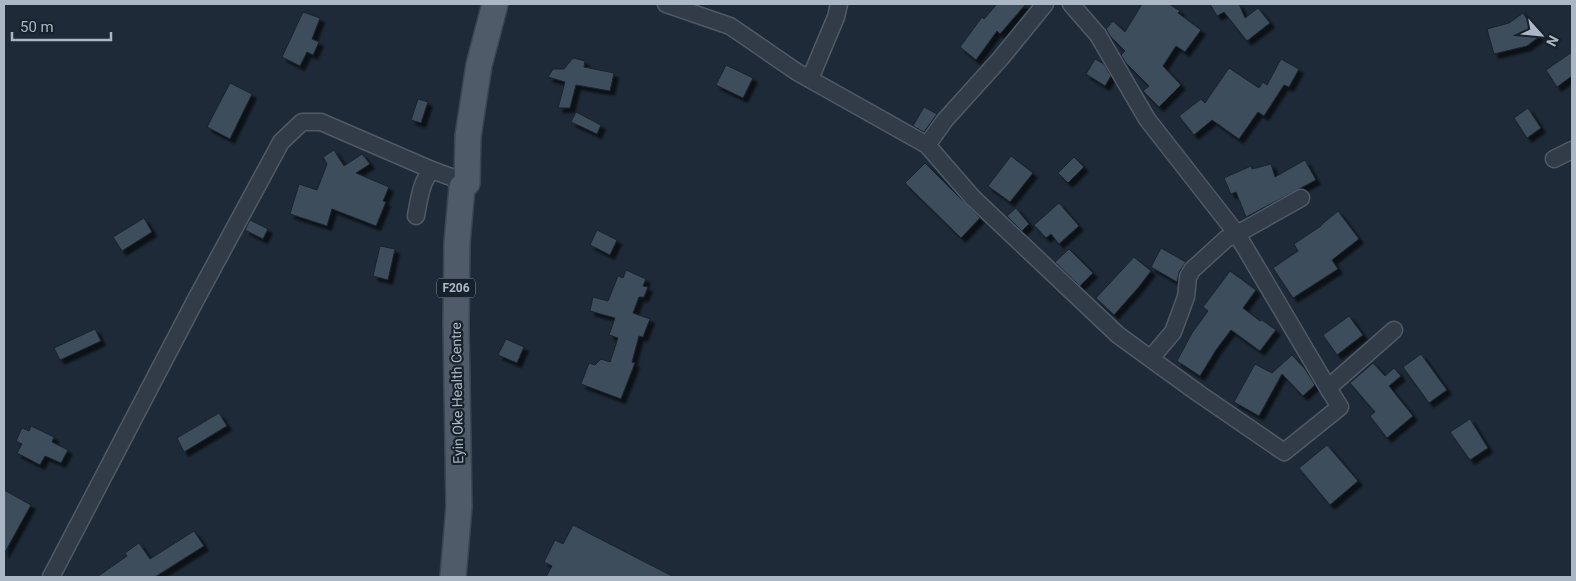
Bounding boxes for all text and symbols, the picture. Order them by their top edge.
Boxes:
scale bar [12,10,111,42]
north arrow [1516,10,1566,60]
text: 50 m [20,18,54,36]
text: N [1543,33,1562,49]
road number: F206 [437,278,475,298]
street label: Eyin Oke Health Centre [448,322,466,464]

